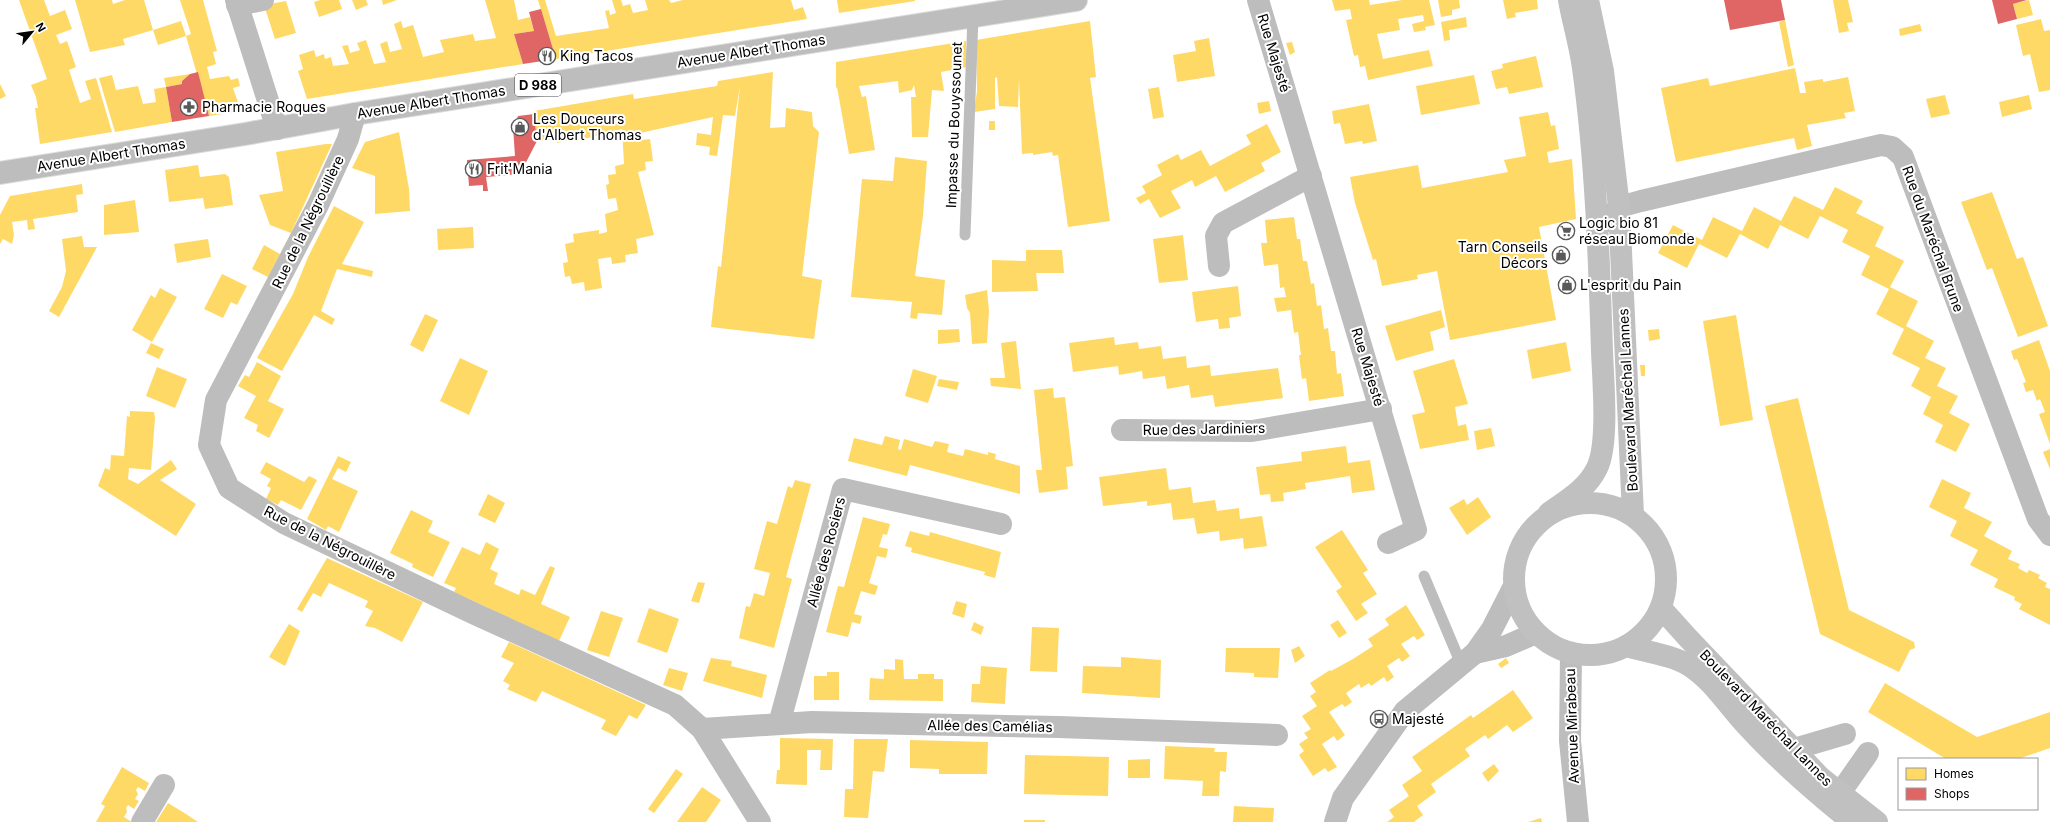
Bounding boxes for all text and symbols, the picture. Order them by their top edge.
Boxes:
street label: Rue Majesté [1254,11,1295,94]
north arrow [12,12,52,52]
text: N [33,20,49,34]
street label: Avenue Albert Thomas [675,30,826,71]
street label: Impasse du Bouyssounet [942,41,965,208]
restaurant icon: King Tacos [537,46,557,66]
place label: King Tacos [560,47,633,64]
road number: D 988 [515,74,561,96]
street label: Avenue Albert Thomas [355,81,506,122]
pharmacy icon: Pharmacie Roques [179,97,199,117]
place label: Pharmacie Roques [202,98,326,115]
place label: Les Douceurs d'Albert Thomas [533,110,642,143]
shop icon: Les Douceurs d'Albert Thomas [510,117,530,137]
street label: Avenue Albert Thomas [35,134,186,175]
street label: Rue de la Négrouillère [268,153,347,291]
restaurant icon: Frit'Mania [464,159,484,179]
place label: Frit'Mania [487,160,553,177]
street label: Rue du Maréchal Brune [1899,163,1968,314]
place label: Logic bio 81 réseau Biomonde [1579,214,1695,247]
supermarket icon: Logic bio 81 réseau Biomonde [1556,221,1576,241]
place label: Tarn Conseils Décors [1458,238,1548,271]
shop icon: Tarn Conseils Décors [1551,245,1571,265]
shop icon: L'esprit du Pain [1557,275,1577,295]
place label: L'esprit du Pain [1580,276,1681,293]
street label: Boulevard Maréchal Lannes [1614,308,1641,492]
street label: Rue Majesté [1348,325,1389,408]
street label: Rue des Jardiniers [1142,419,1266,438]
street label: Allée des Rosiers [803,495,848,609]
street label: Rue de la Négrouillère [261,502,399,583]
street label: Boulevard Maréchal Lannes [1697,646,1836,790]
street label: Avenue Mirabeau [1561,668,1582,784]
bus stop icon: Majesté [1369,709,1389,729]
place label: Majesté [1392,710,1444,727]
street label: Allée des Camélias [927,716,1053,735]
legend [1898,758,2038,810]
text: Homes [1934,766,1974,781]
text: Shops [1934,786,1970,801]

